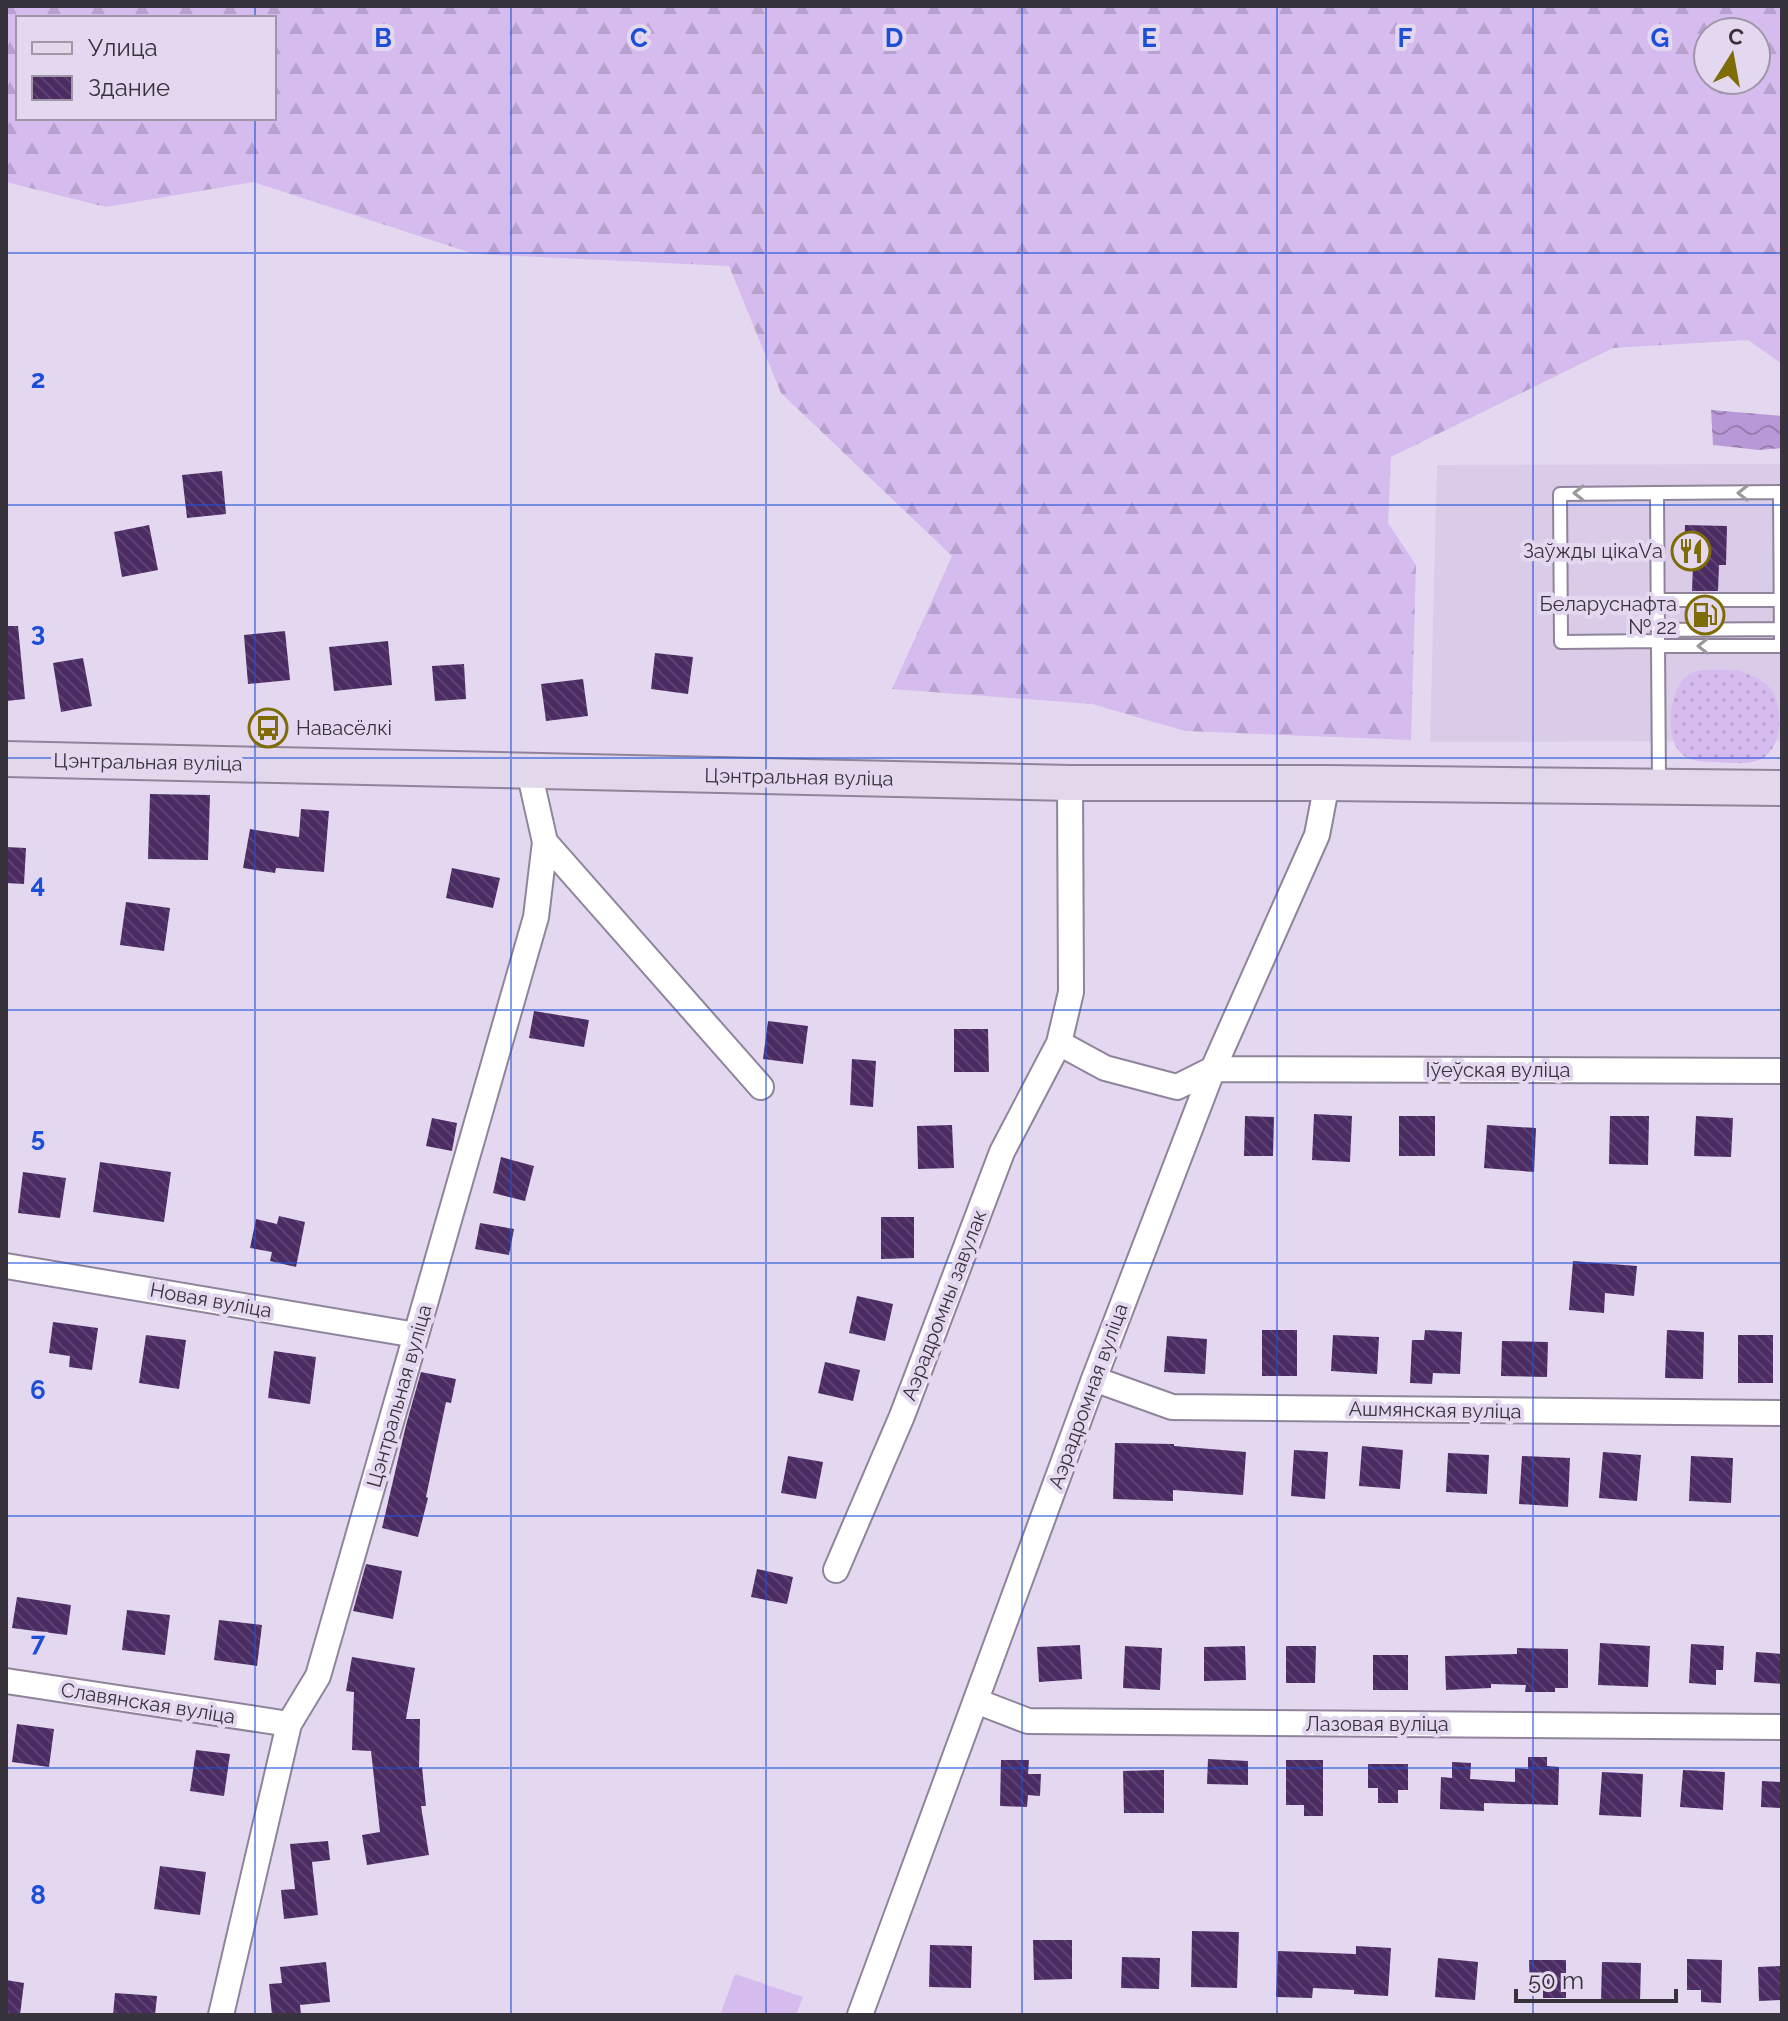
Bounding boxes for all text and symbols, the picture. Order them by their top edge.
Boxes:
legend [16,16,276,120]
north arrow [1692,16,1772,96]
text: С [1726,22,1746,51]
text: B [374,23,392,53]
text: C [630,23,648,53]
text: D [885,23,903,53]
text: E [1141,23,1157,53]
text: F [1398,23,1413,53]
text: G [1651,23,1669,53]
text: Улица [88,33,158,62]
text: Здание [88,73,170,102]
text: 2 [31,364,45,394]
one-way arrow [1572,484,1585,502]
one-way arrow [1736,484,1749,502]
restaurant icon: Заўжды цікаVа [1670,530,1712,572]
place label: Заўжды цікаVа [1523,539,1663,563]
place label: Беларуснафта № 22 [1540,592,1677,639]
fuel station icon: Беларуснафта № 22 [1684,594,1726,636]
text: 3 [31,617,45,647]
one-way arrow [1696,637,1709,655]
bus stop icon: Навасёлкі [247,707,289,749]
place label: Навасёлкі [296,716,392,740]
street label: Цэнтральная вуліца [53,748,243,776]
street label: Цэнтральная вуліца [704,763,894,791]
text: 4 [31,869,45,899]
street label: Іўеўская вуліца [1426,1058,1570,1082]
text: 5 [31,1122,45,1152]
street label: Аэрадромны завулак [897,1206,991,1404]
street label: Новая вуліца [148,1277,274,1323]
street label: Аэрадромная вуліца [1043,1300,1133,1492]
street label: Цэнтральная вуліца [361,1302,437,1490]
text: 6 [30,1375,46,1405]
street label: Ашмянская вуліца [1348,1396,1522,1424]
text: 7 [31,1627,46,1657]
street label: Славянская вуліца [59,1677,237,1729]
street label: Лазовая вуліца [1305,1712,1449,1736]
text: 8 [30,1880,46,1910]
scale bar [1516,1953,1676,2003]
text: 50 m [1528,1966,1584,1995]

